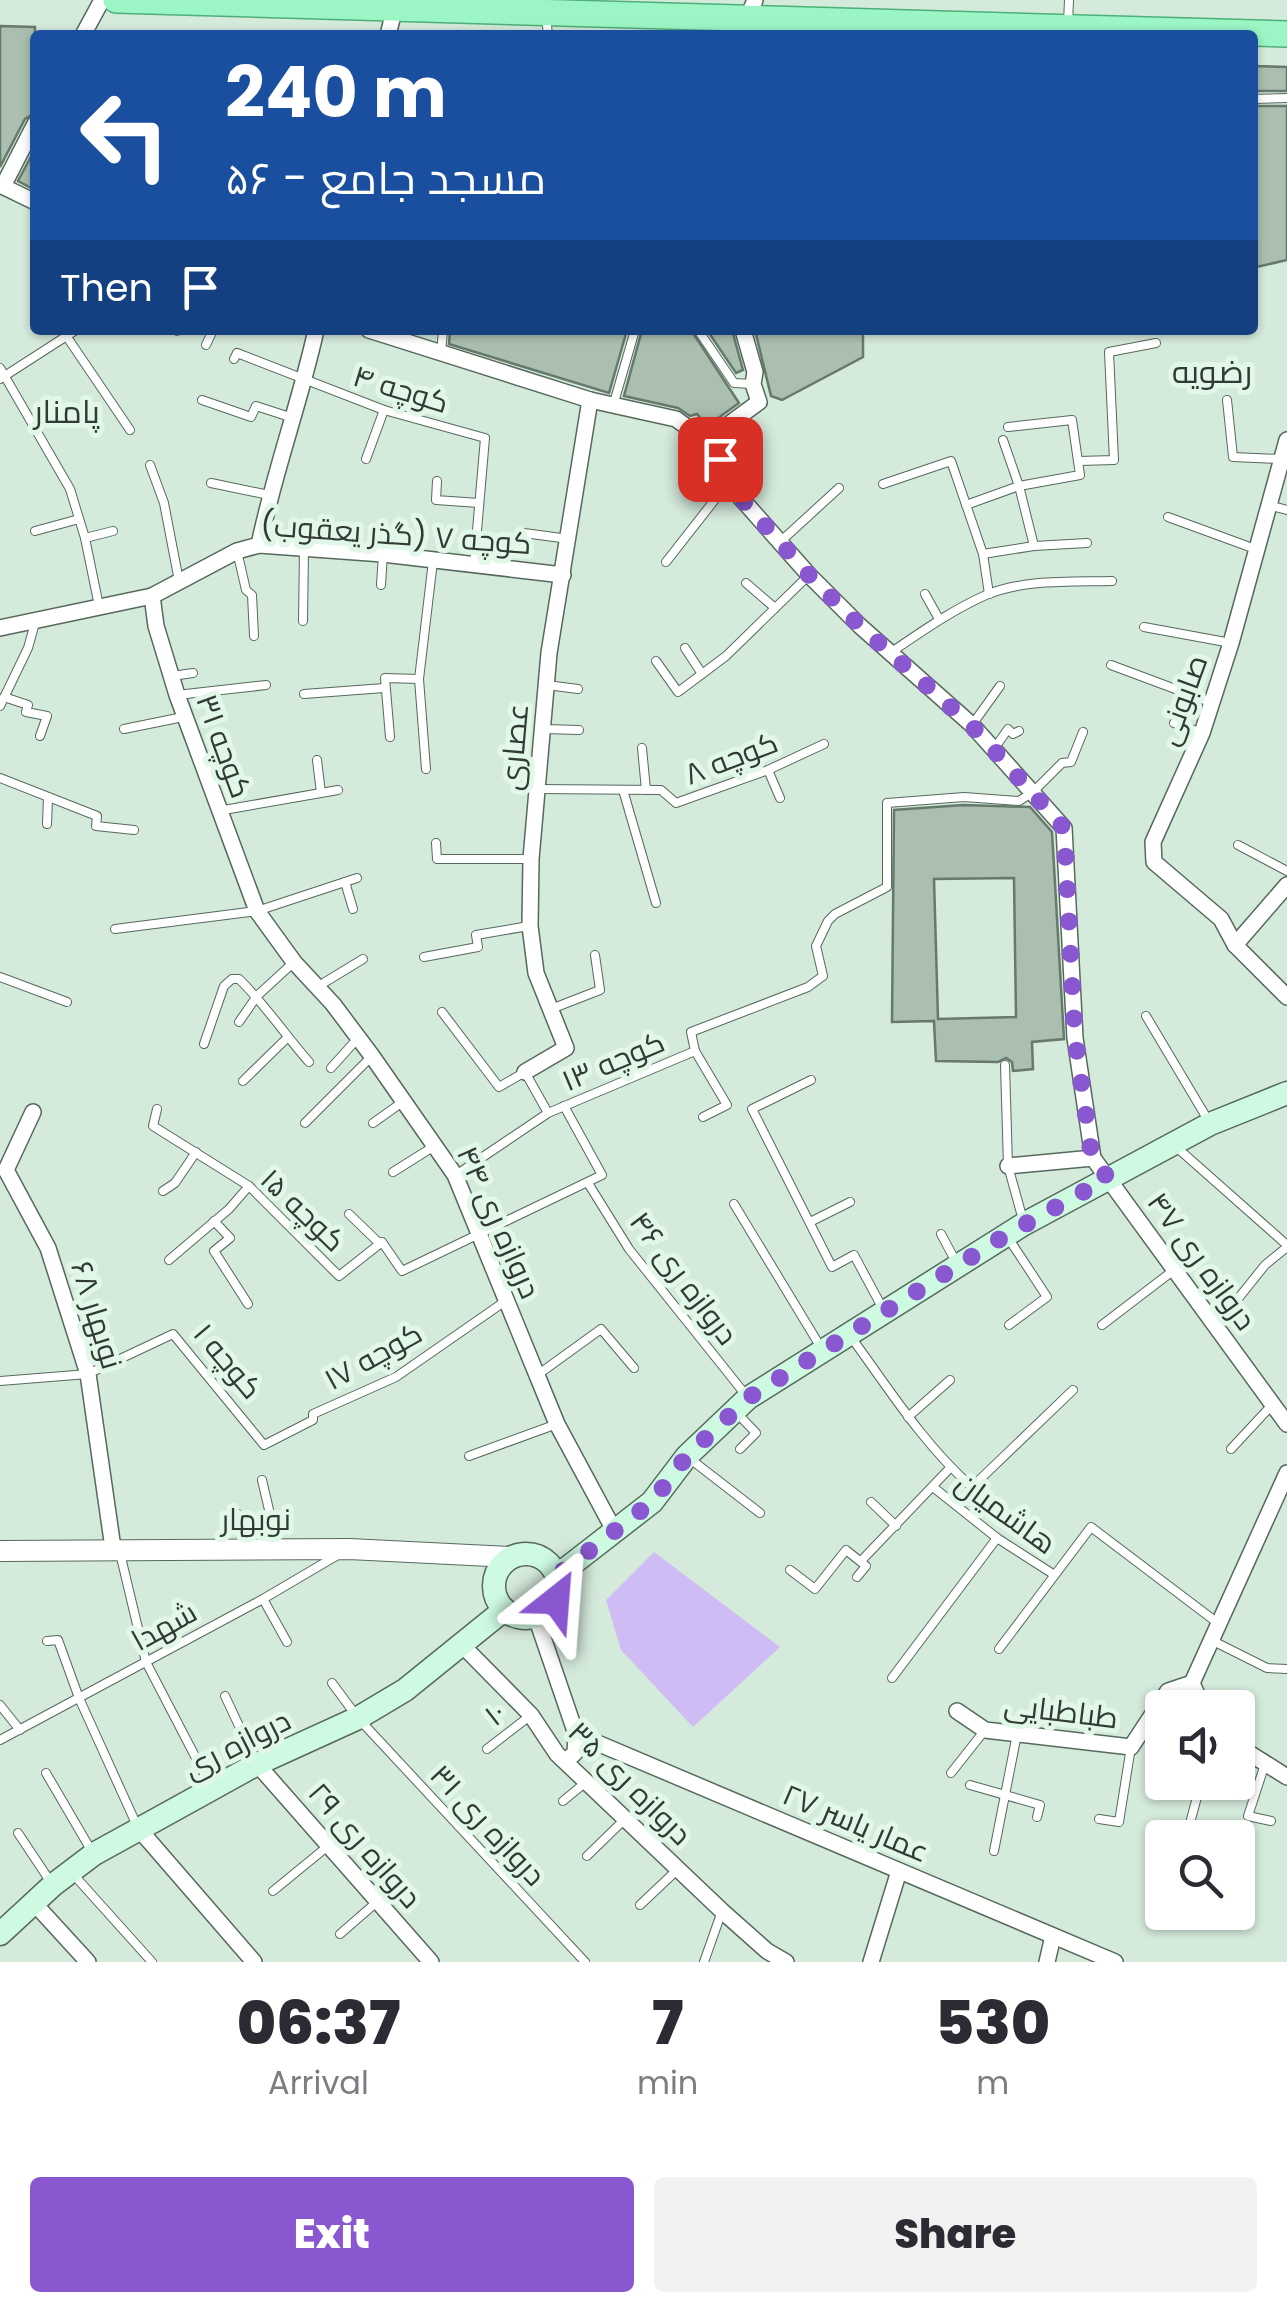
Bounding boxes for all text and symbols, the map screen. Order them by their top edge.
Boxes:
text: 240 m [225,43,447,142]
icon: left [60,70,190,200]
text: ۵۶ - مسجد جامع [225,147,546,210]
icon: arrive [173,260,228,315]
text: Then [60,261,153,314]
district label: رضویه [1172,349,1252,394]
street label: کوچه ۴ [348,354,454,424]
district label: پامنار [32,389,100,434]
pin [678,417,763,502]
icon: arrive [693,432,748,487]
street label: کوچه ۷ (گذر یعقوب) [259,503,533,565]
street label: صابونی [1146,649,1218,751]
street label: کوچه ۳۱ [185,688,263,804]
street label: عصاری [489,702,539,792]
street label: کوچه ۸ [678,721,784,795]
street label: کوچه ۱۳ [555,1020,671,1102]
street label: دروازه ری ۴۴ [446,1139,552,1305]
street label: کوچه ۱۵ [251,1158,355,1262]
street label: دروازه ری ۴۷ [1137,1183,1267,1339]
street label: دروازه ری ۴۶ [620,1202,748,1354]
street label: نوبهار ۶۸ [60,1256,134,1374]
street label: کوچه ۱۷ [316,1311,430,1401]
street label: کوچه ۱ [183,1314,273,1408]
street label: هاشمیان [947,1462,1065,1564]
street label: نوبهار [219,1498,291,1541]
position arrow [504,1548,608,1652]
street label: شهدا [124,1591,204,1661]
street label: طباطبایی [1002,1683,1120,1739]
map controls [1145,1690,1255,1930]
button: sound [1145,1690,1255,1800]
street label: ۱۰ [475,1692,515,1736]
street label: دروازه ری [176,1699,298,1789]
street label: دروازه ری ۳۵ [558,1711,702,1855]
street label: دروازه ری ۳۱ [420,1755,556,1895]
street label: دروازه ری ۲۹ [298,1773,432,1917]
street label: عمار یاسر ۲۷ [776,1773,936,1873]
button: search [1145,1820,1255,1930]
text: 06:37 [237,1981,400,2065]
text: 7 [652,1981,683,2065]
text: 530 [935,1981,1050,2065]
text: Arrival [268,2060,369,2105]
text: min [637,2060,698,2105]
text: m [976,2060,1009,2105]
button: Exit [30,2177,634,2292]
button: Share [654,2177,1257,2292]

